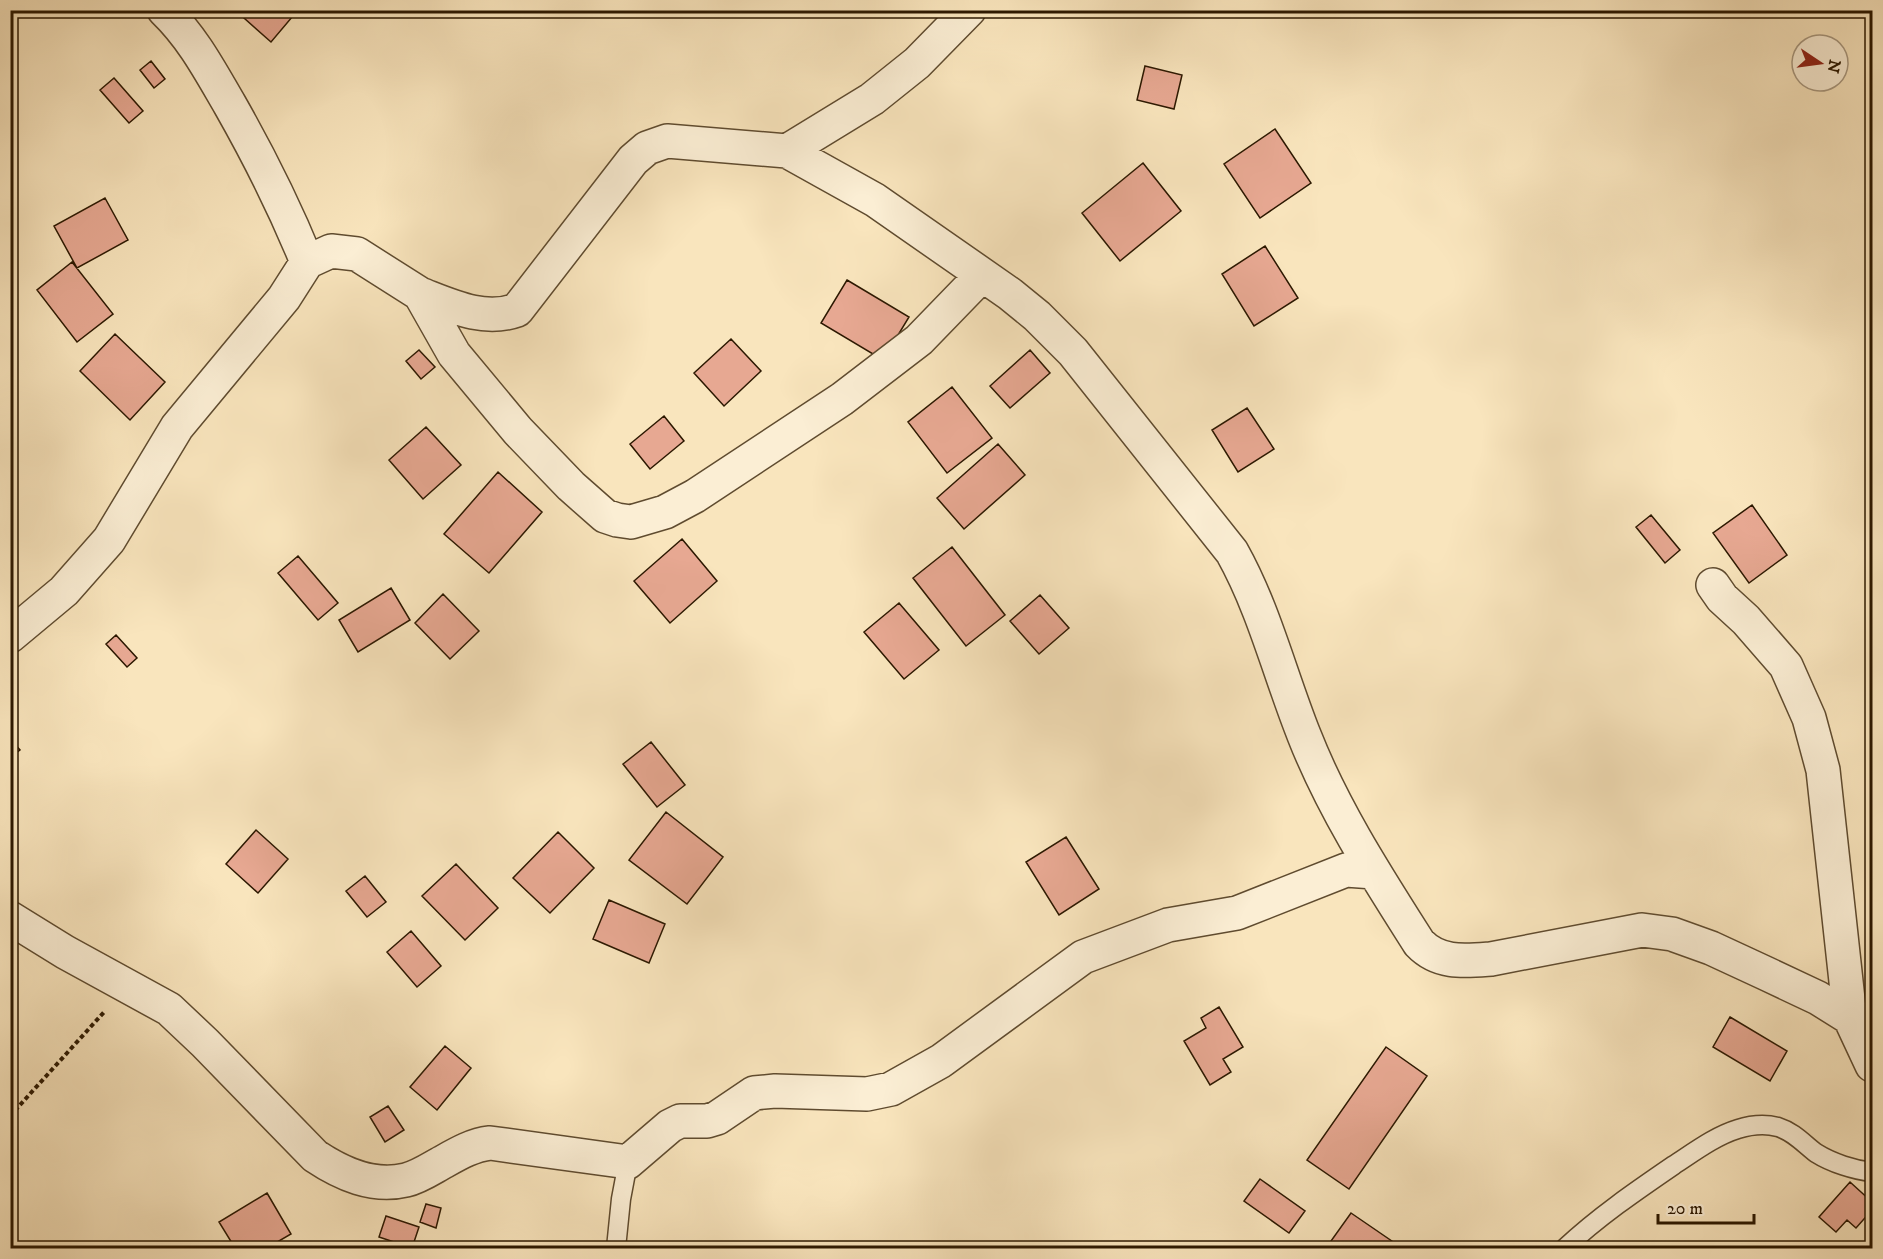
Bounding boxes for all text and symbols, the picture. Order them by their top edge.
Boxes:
north arrow [1790,33,1850,93]
text: N [1822,57,1845,75]
scale bar [1658,1187,1754,1225]
text: 20 m [1667,1198,1703,1220]

